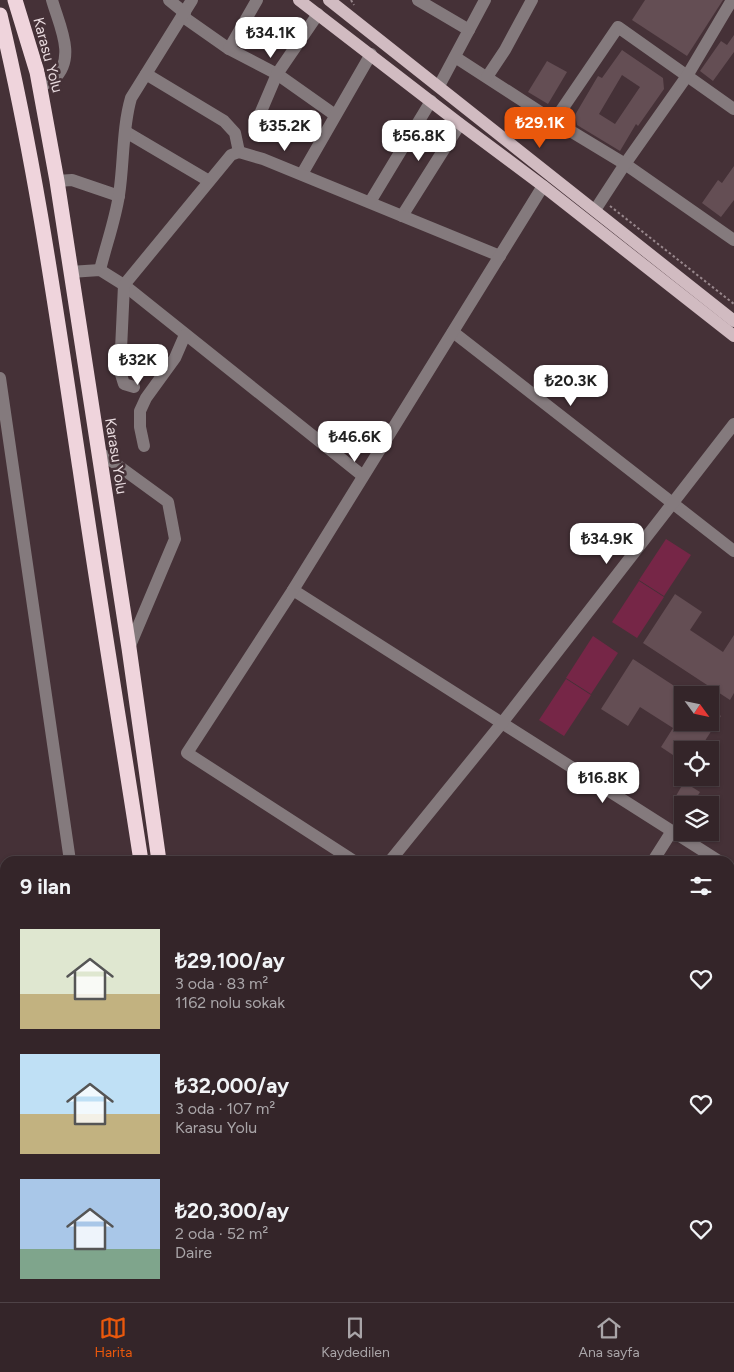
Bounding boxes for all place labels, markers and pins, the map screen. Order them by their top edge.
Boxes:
pin: ₺34.1K [230,17,312,59]
pin: ₺29.1K [499,106,581,149]
pin: ₺35.2K [244,110,326,152]
pin: ₺56.8K [378,120,460,162]
pin: ₺32K [108,344,168,386]
pin: ₺20.3K [530,364,612,407]
pin: ₺46.6K [314,420,396,463]
pin: ₺34.9K [566,522,648,565]
pin: ₺16.8K [562,762,644,804]

